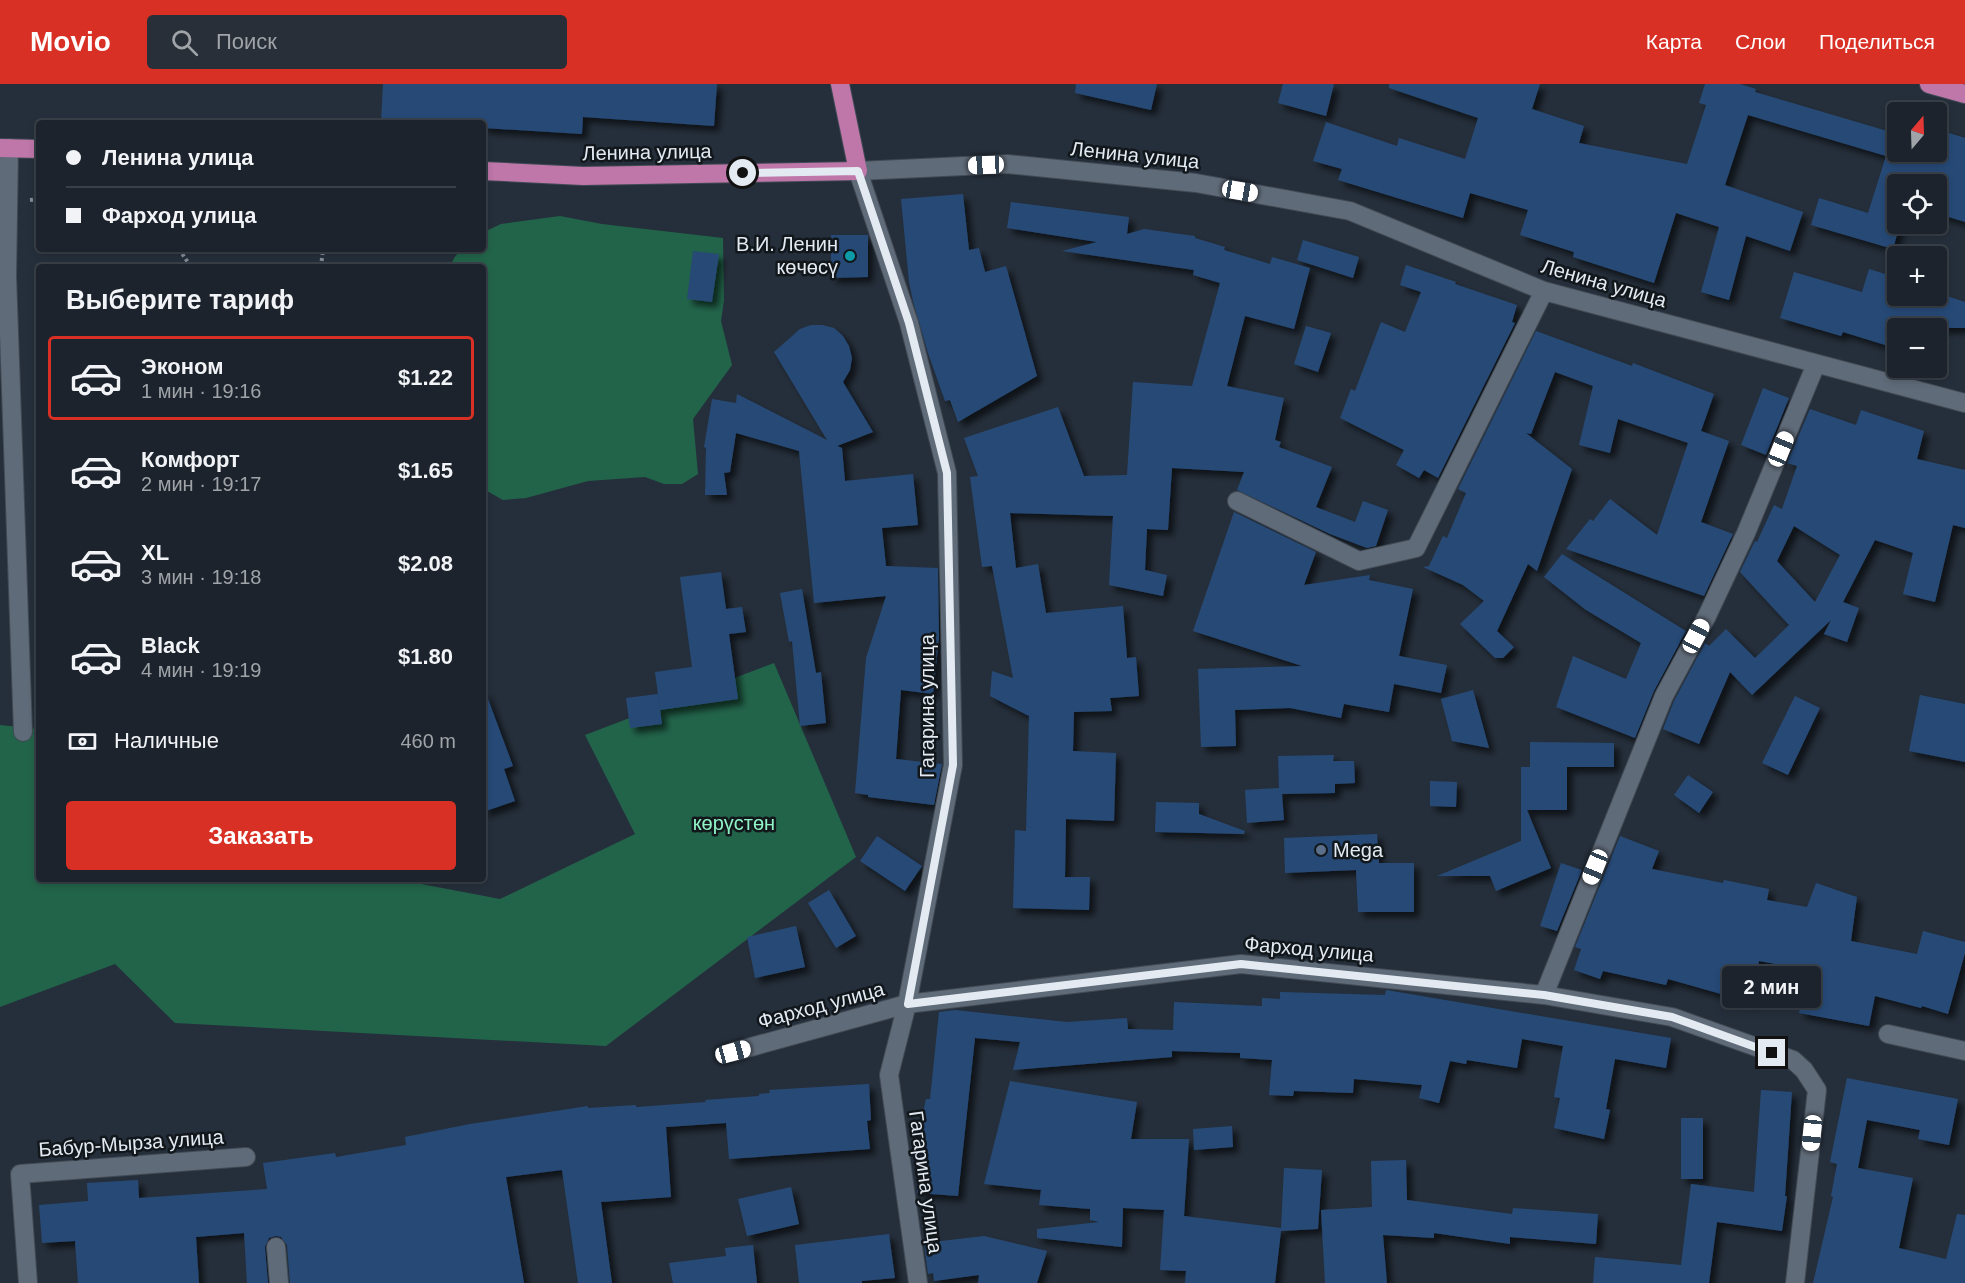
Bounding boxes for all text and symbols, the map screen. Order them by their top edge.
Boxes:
search box [147,15,567,69]
text: Movio [30,26,111,57]
icon: search [168,26,201,59]
text: Поиск [216,29,277,54]
text: Карта [1646,30,1702,53]
text: Слои [1735,30,1786,53]
text: Поделиться [1819,30,1935,53]
north arrow [1887,102,1947,162]
map controls [1887,102,1947,378]
street label: Ленина улица [1070,137,1201,173]
street label: Ленина улица [582,140,713,164]
text: Ленина улица [102,145,254,170]
car [968,155,1004,175]
route start [729,159,756,186]
button: locate [1887,174,1947,234]
car [1221,179,1259,203]
text: Фарход улица [102,203,257,228]
place label: В.И. Ленин көчөсү [736,233,838,278]
button: + [1887,246,1947,306]
marker: В.И. Ленин көчөсү [843,249,857,263]
street label: Ленина улица [1539,255,1670,312]
text: Выберите тариф [66,285,294,315]
button: − [1887,318,1947,378]
icon: car [69,351,123,405]
text: Эконом [141,354,224,379]
text: $1.22 [398,365,453,390]
text: 1 мин · 19:16 [141,380,261,402]
car [1766,429,1796,469]
icon: car [69,444,123,498]
text: Комфорт [141,447,240,472]
text: $1.65 [398,458,453,483]
text: 2 мин · 19:17 [141,473,261,495]
icon: car [69,537,123,591]
text: XL [141,540,169,565]
text: $2.08 [398,551,453,576]
text: 3 мин · 19:18 [141,566,261,588]
car [1680,616,1712,656]
icon: car [69,630,123,684]
text: Black [141,633,200,658]
street label: Гагарина улица [916,633,938,778]
text: $1.80 [398,644,453,669]
text: 4 мин · 19:19 [141,659,261,681]
icon: cash [66,725,99,758]
text: Наличные [114,728,219,753]
text: 460 m [400,730,456,752]
button: Заказать [66,801,456,870]
park label: көрүстөн [693,812,775,834]
place label: Mega [1333,839,1384,861]
marker: Mega [1314,843,1328,857]
car [1580,847,1610,887]
street label: Фарход улица [1243,932,1376,966]
callout: 2 мин [1722,966,1822,1008]
text: 2 мин [1744,976,1799,998]
street label: Фарход улица [755,977,887,1032]
car [713,1039,753,1065]
route end [1758,1039,1785,1066]
street label: Гагарина улица [905,1109,947,1256]
car [1801,1114,1823,1152]
street label: Бабур-Мырза улица [38,1125,225,1160]

